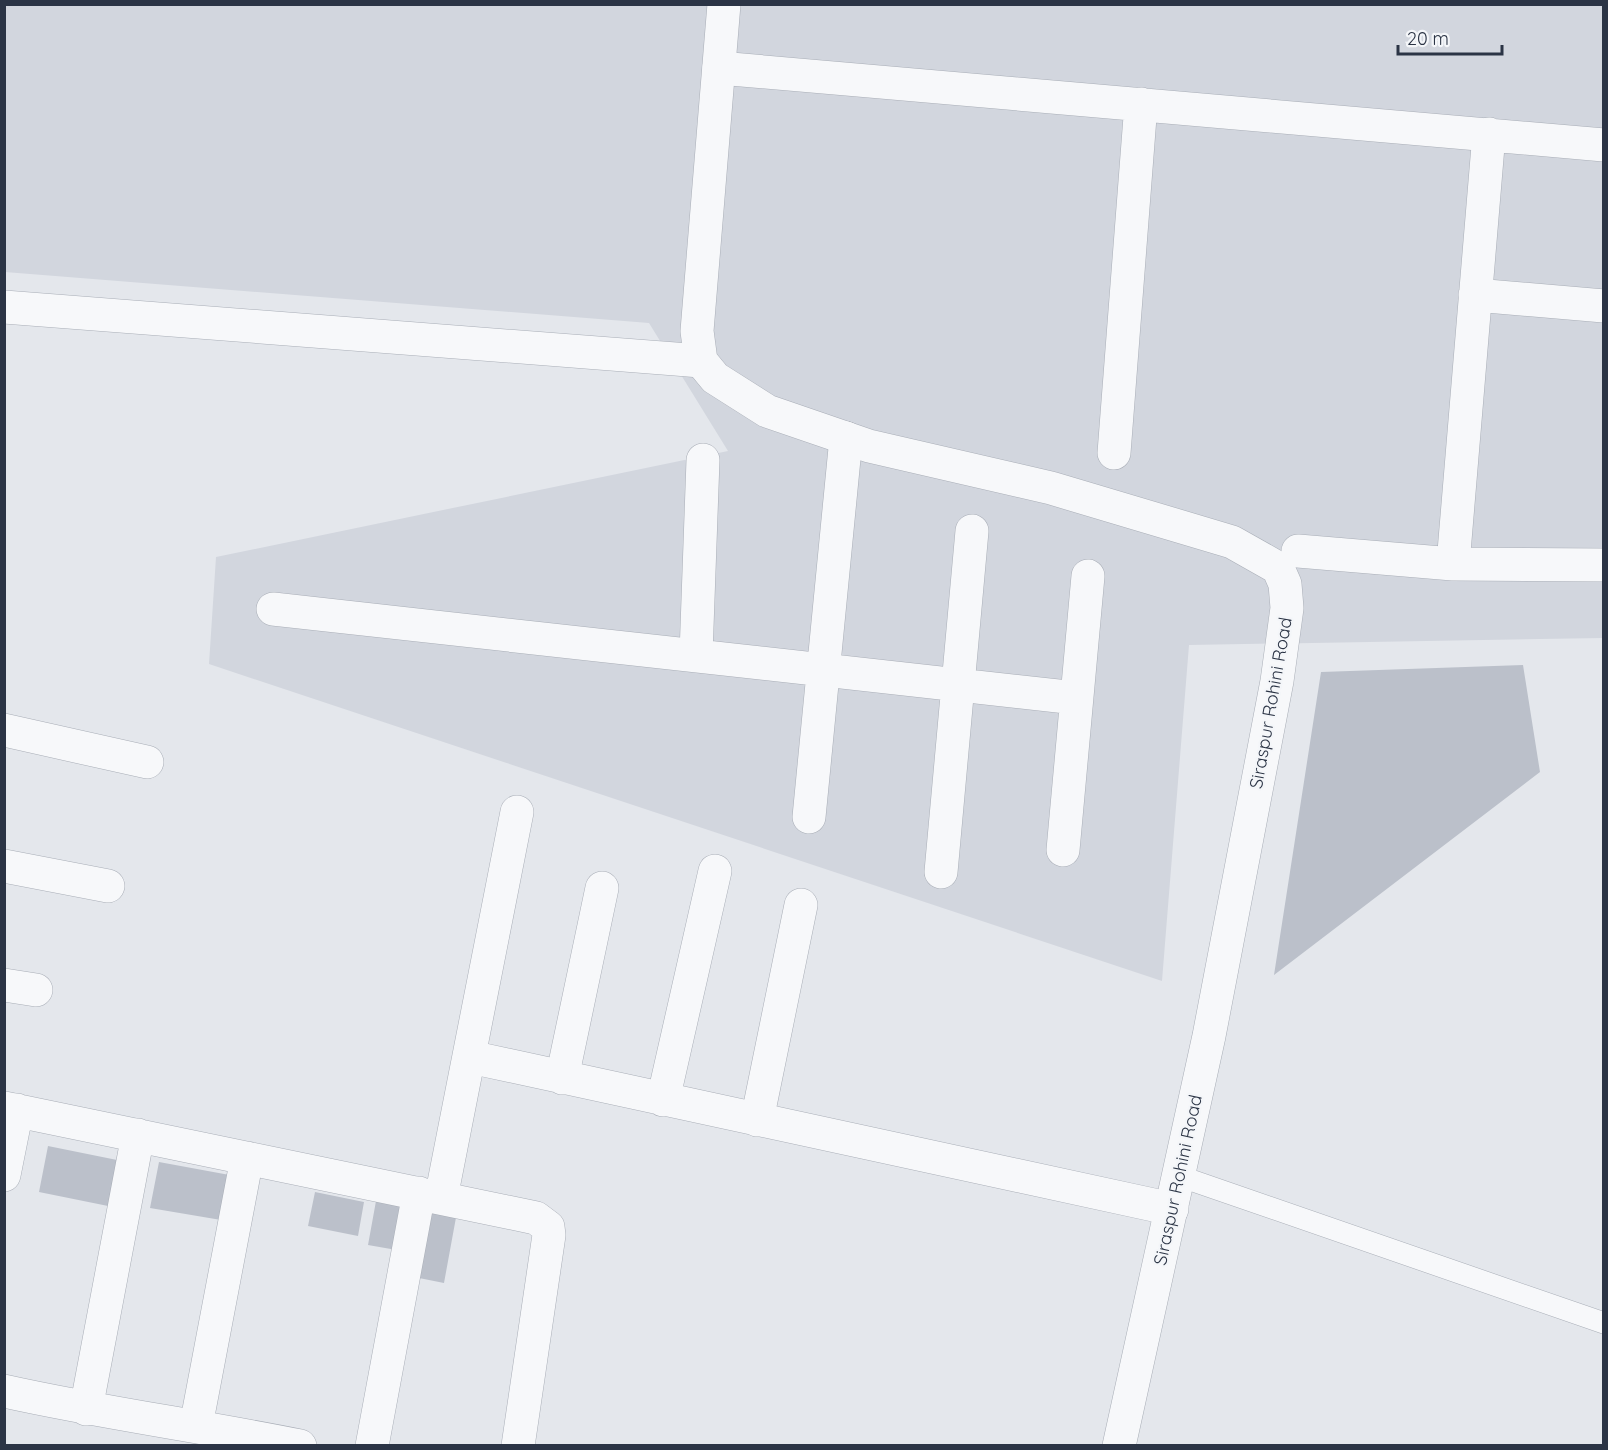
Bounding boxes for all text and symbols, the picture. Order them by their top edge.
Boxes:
scale bar [1398,18,1502,56]
text: 20 m [1407,27,1449,50]
street label: Siraspur Rohini Road [1244,615,1297,790]
street label: Siraspur Rohini Road [1148,1093,1207,1267]

